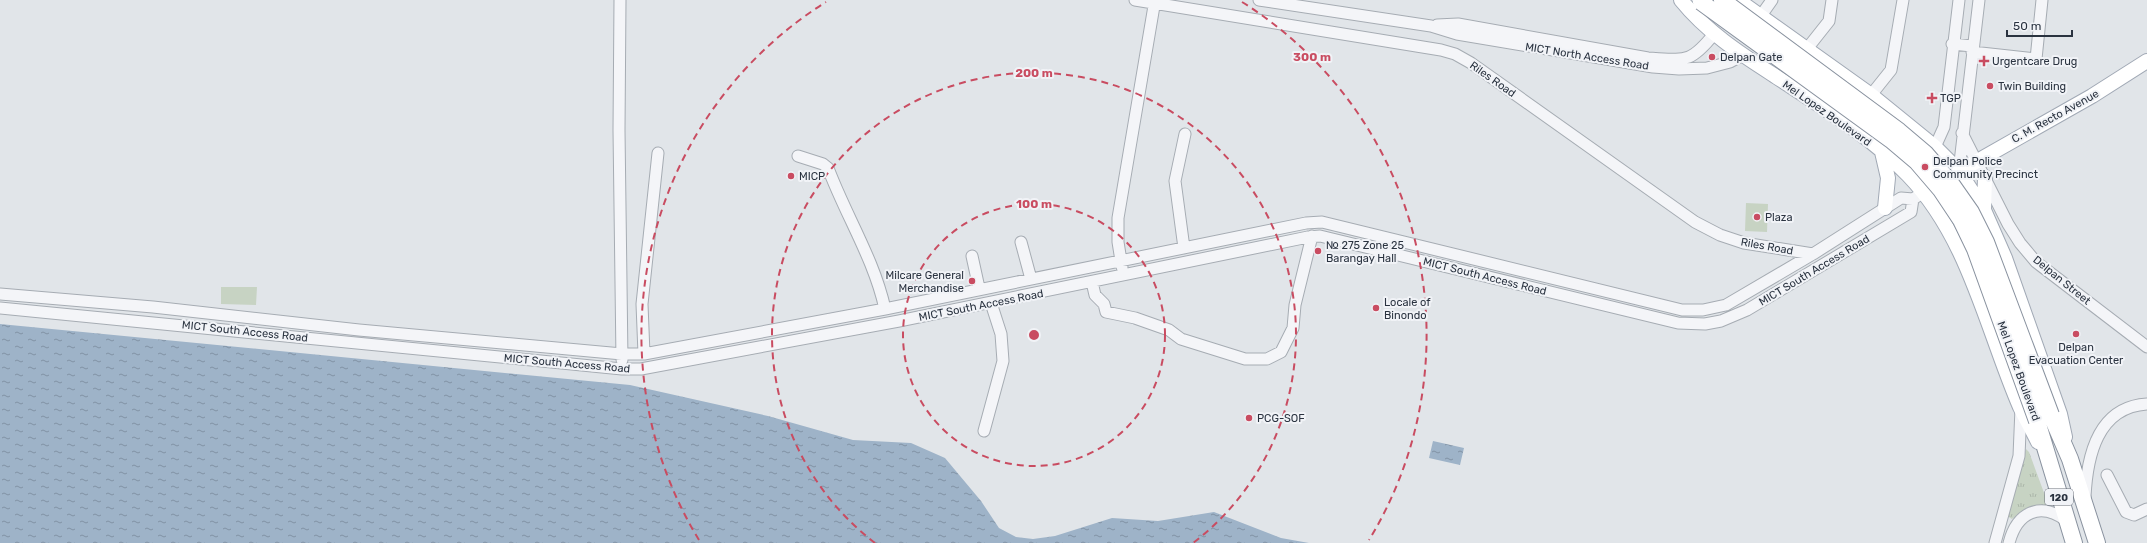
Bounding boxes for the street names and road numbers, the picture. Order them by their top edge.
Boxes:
street label: MICT North Access Road [1524,40,1650,73]
street label: Riles Road [1467,59,1518,100]
street label: Mel Lopez Boulevard [1780,78,1874,149]
street label: C. M. Recto Avenue [2009,87,2101,146]
street label: MICT South Access Road [1757,232,1872,309]
street label: Riles Road [1740,235,1794,258]
street label: Delpan Street [2030,253,2094,308]
street label: MICT South Access Road [1422,255,1548,298]
street label: MICT South Access Road [918,287,1044,324]
street label: MICT South Access Road [181,318,309,345]
street label: Mel Lopez Boulevard [1994,320,2043,423]
street label: MICT South Access Road [503,352,631,375]
road number: 120 [2045,489,2073,505]

